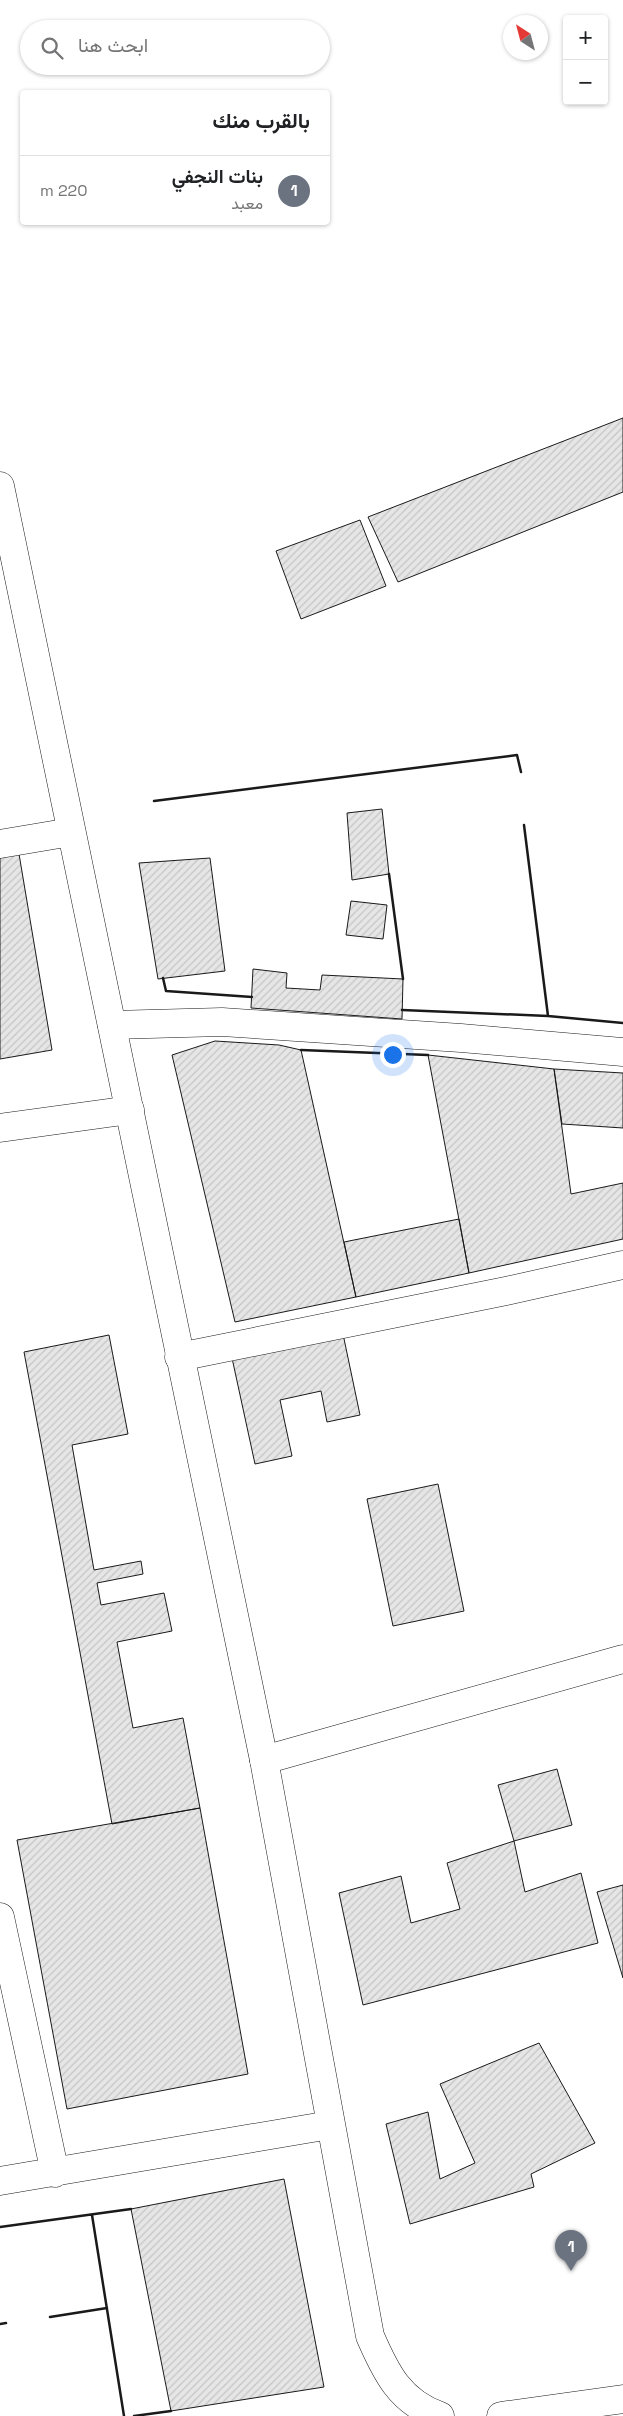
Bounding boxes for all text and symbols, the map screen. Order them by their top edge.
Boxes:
north arrow [503,15,548,60]
map controls [563,15,608,105]
button: + [563,15,608,60]
search box [20,20,330,75]
text: ابحث هنا [78,33,148,58]
icon: search [38,34,66,62]
button: − [563,60,608,105]
text: بالقرب منك [212,107,310,134]
text: بنات النجفي [172,164,263,189]
text: 220 m [40,180,87,201]
text: 1 [290,180,298,201]
text: معبد [231,193,263,214]
your location [380,1042,406,1068]
pin: 1 [555,2230,587,2271]

